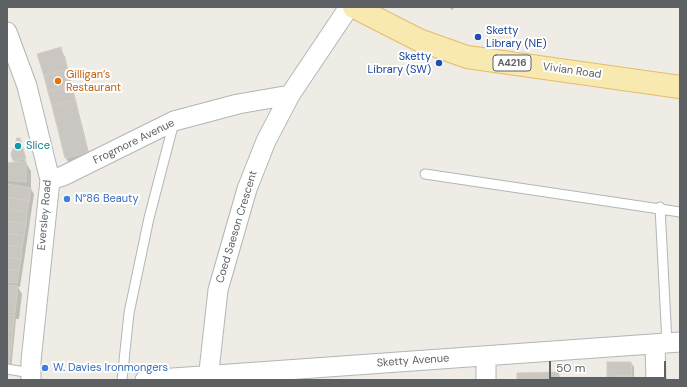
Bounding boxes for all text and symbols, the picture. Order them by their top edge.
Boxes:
place label: Sketty Library (NE) [486,24,547,50]
marker: Sketty Library (NE) [473,32,483,42]
place label: Sketty Library (SW) [367,50,431,76]
road number: A4216 [493,55,531,71]
marker: Sketty Library (SW) [434,58,444,68]
street label: Vivian Road [542,60,602,82]
place label: Gilligan’s Restaurant [66,68,121,94]
marker: Gilligan’s Restaurant [53,76,63,86]
street label: Frogmore Avenue [91,117,177,167]
place label: Slice [26,139,50,153]
marker: Slice [13,141,23,151]
street label: Coed Saeson Crescent [214,169,260,285]
street label: Eversley Road [35,179,55,251]
place label: N°86 Beauty [75,192,138,206]
marker: N°86 Beauty [62,194,72,204]
street label: Sketty Avenue [376,352,450,370]
scale bar [551,353,668,379]
text: 50 m [556,360,585,376]
place label: W. Davies Ironmongers [53,361,168,375]
marker: W. Davies Ironmongers [40,363,50,373]

